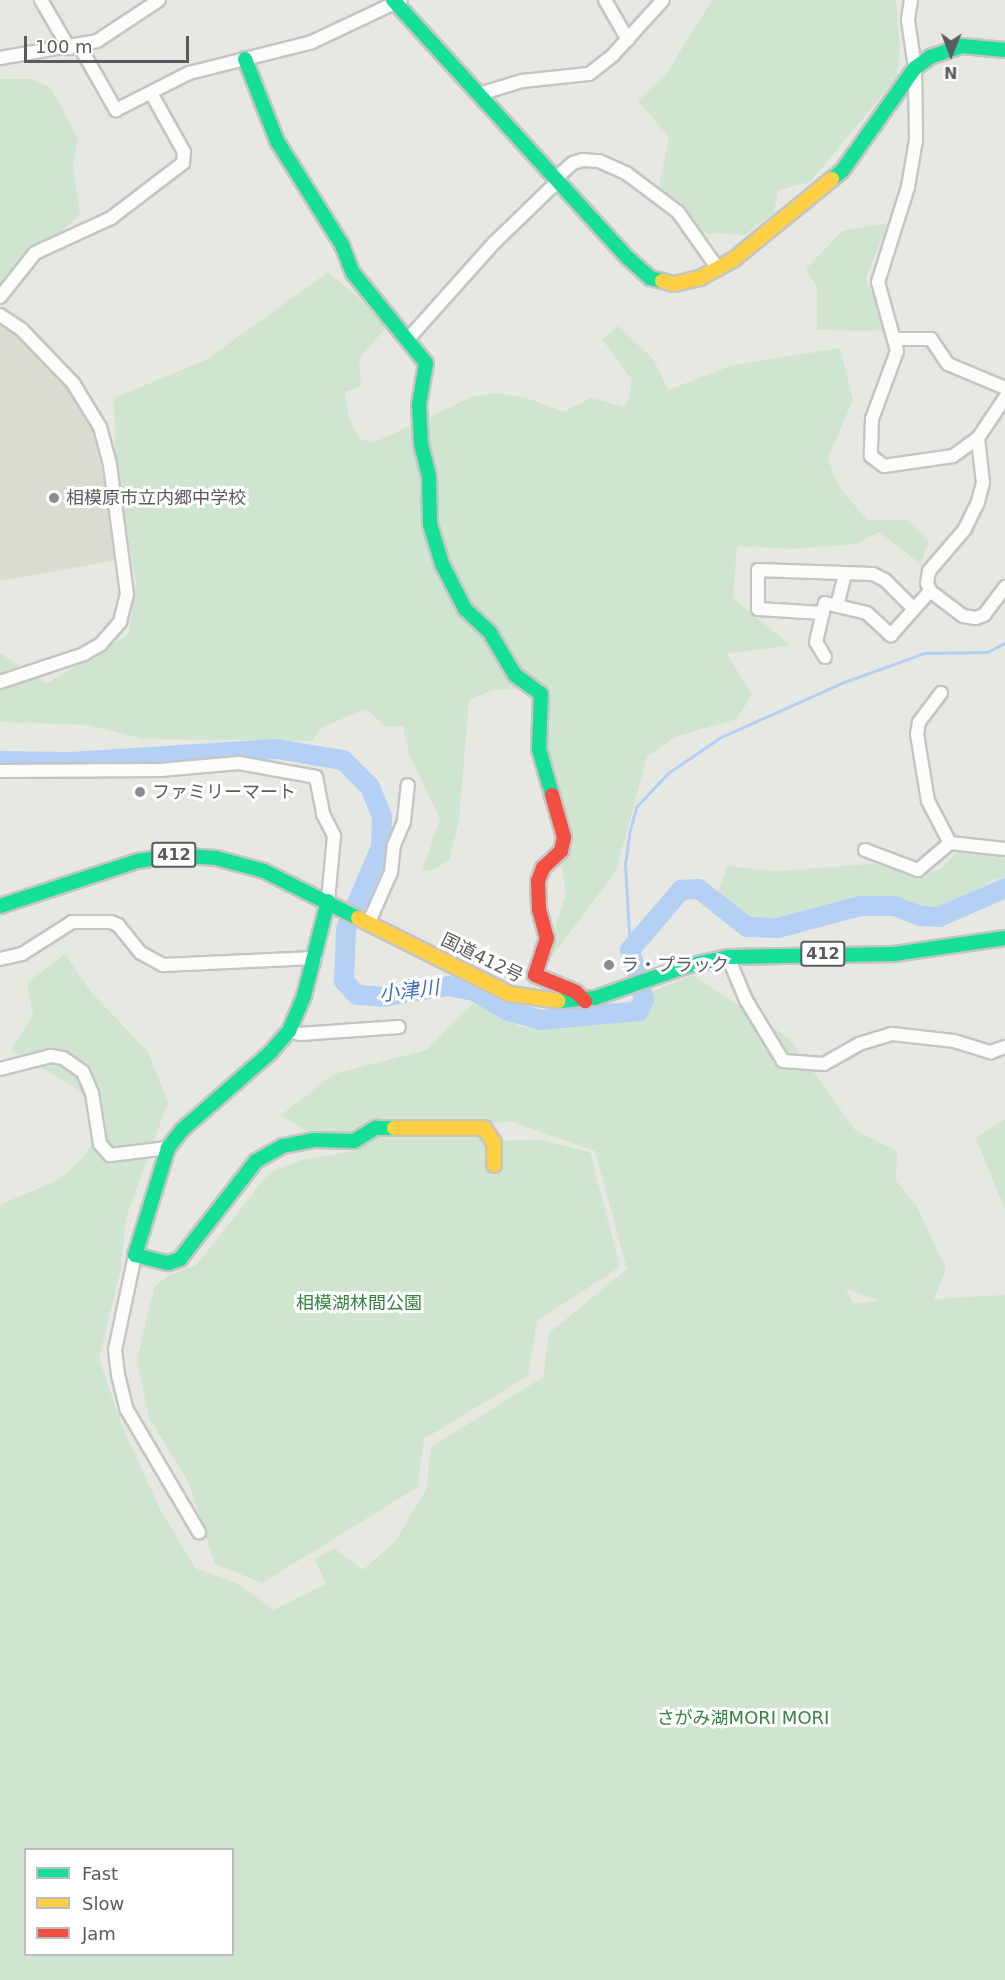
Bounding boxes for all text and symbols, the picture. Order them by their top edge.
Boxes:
scale bar [27,24,192,62]
north arrow [921,24,981,84]
text: 100 m [35,36,93,57]
text: N [944,63,958,82]
place label: 相模原市立内郷中学校 [66,487,246,509]
marker: 相模原市立内郷中学校 [47,491,61,505]
place label: ファミリーマート [152,781,296,803]
marker: ファミリーマート [133,785,147,799]
road number: 412 [150,842,198,868]
street label: 国道412号 [438,929,526,987]
road number: 412 [799,941,847,967]
place label: ラ・プラック [621,954,729,976]
marker: ラ・プラック [602,958,616,972]
water label: 小津川 [378,975,440,1007]
park label: 相模湖林間公園 [296,1292,422,1314]
park label: さがみ湖MORI MORI [657,1707,829,1729]
legend [24,1848,234,1956]
text: Fast [82,1863,118,1884]
text: Slow [82,1893,124,1914]
text: Jam [82,1923,116,1944]

